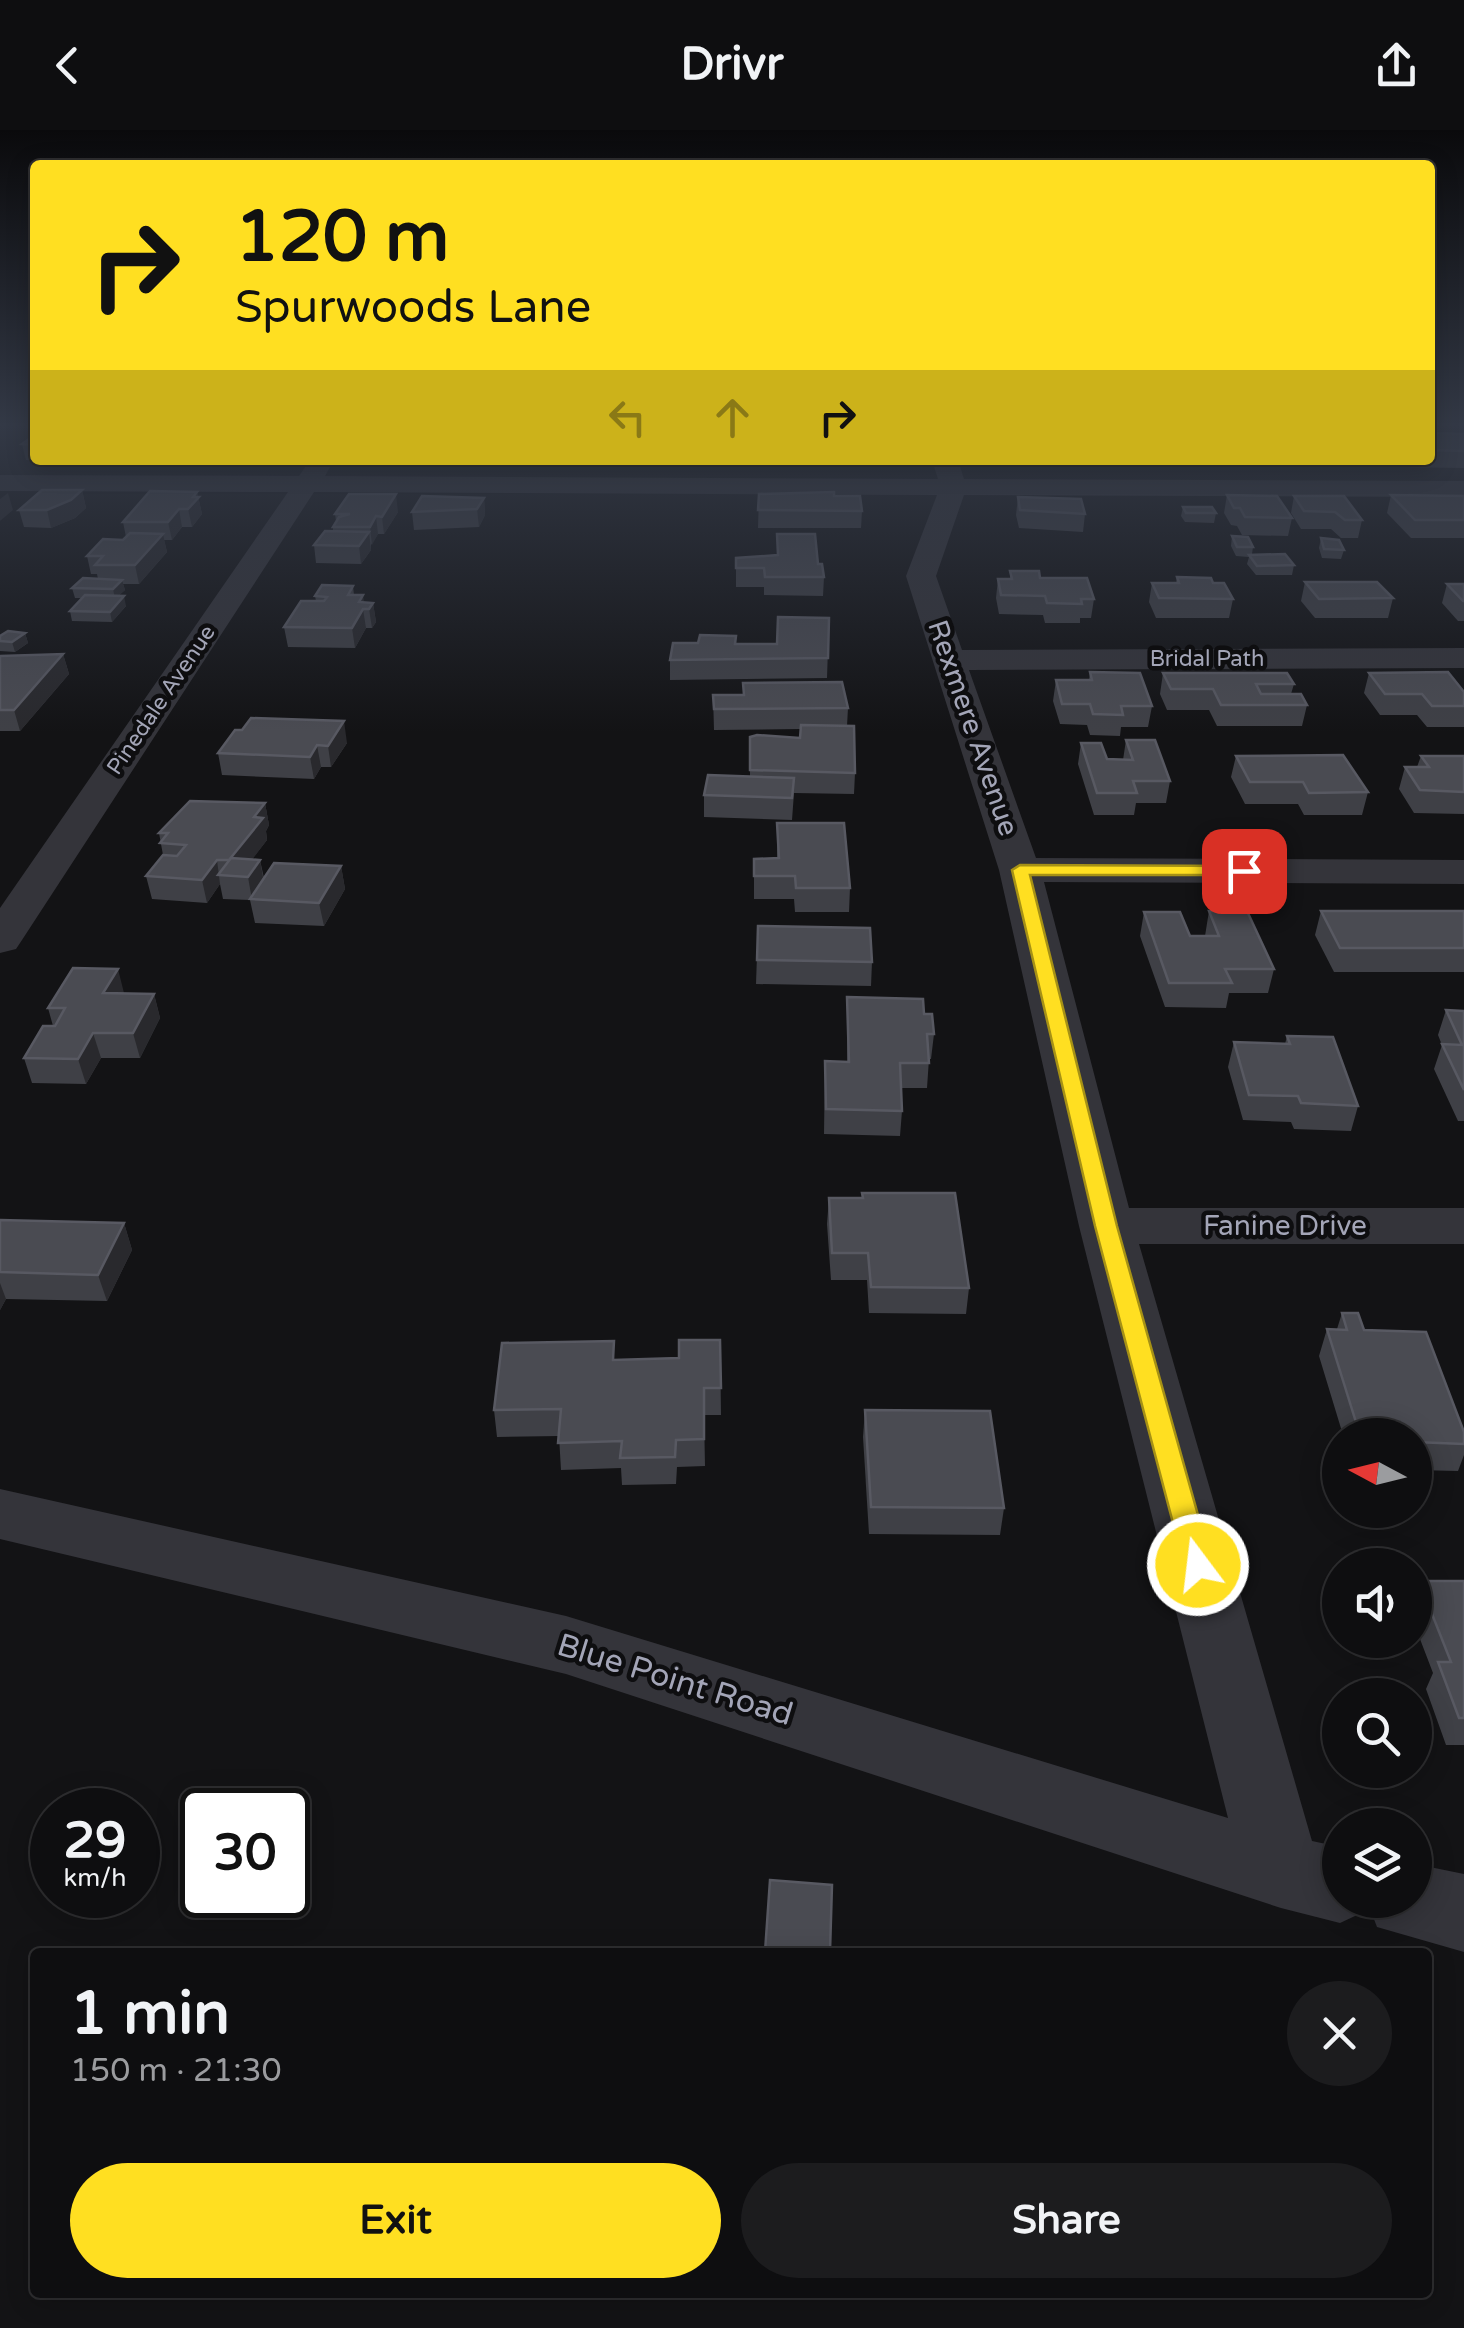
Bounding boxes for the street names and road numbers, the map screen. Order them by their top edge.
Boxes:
street label: Rexmere Avenue [920,616,1026,840]
street label: Pinedale Avenue [101,620,221,780]
street label: Bridal Path [1150,646,1264,672]
street label: Fanine Drive [1203,1209,1367,1243]
street label: Blue Point Road [553,1626,797,1734]

